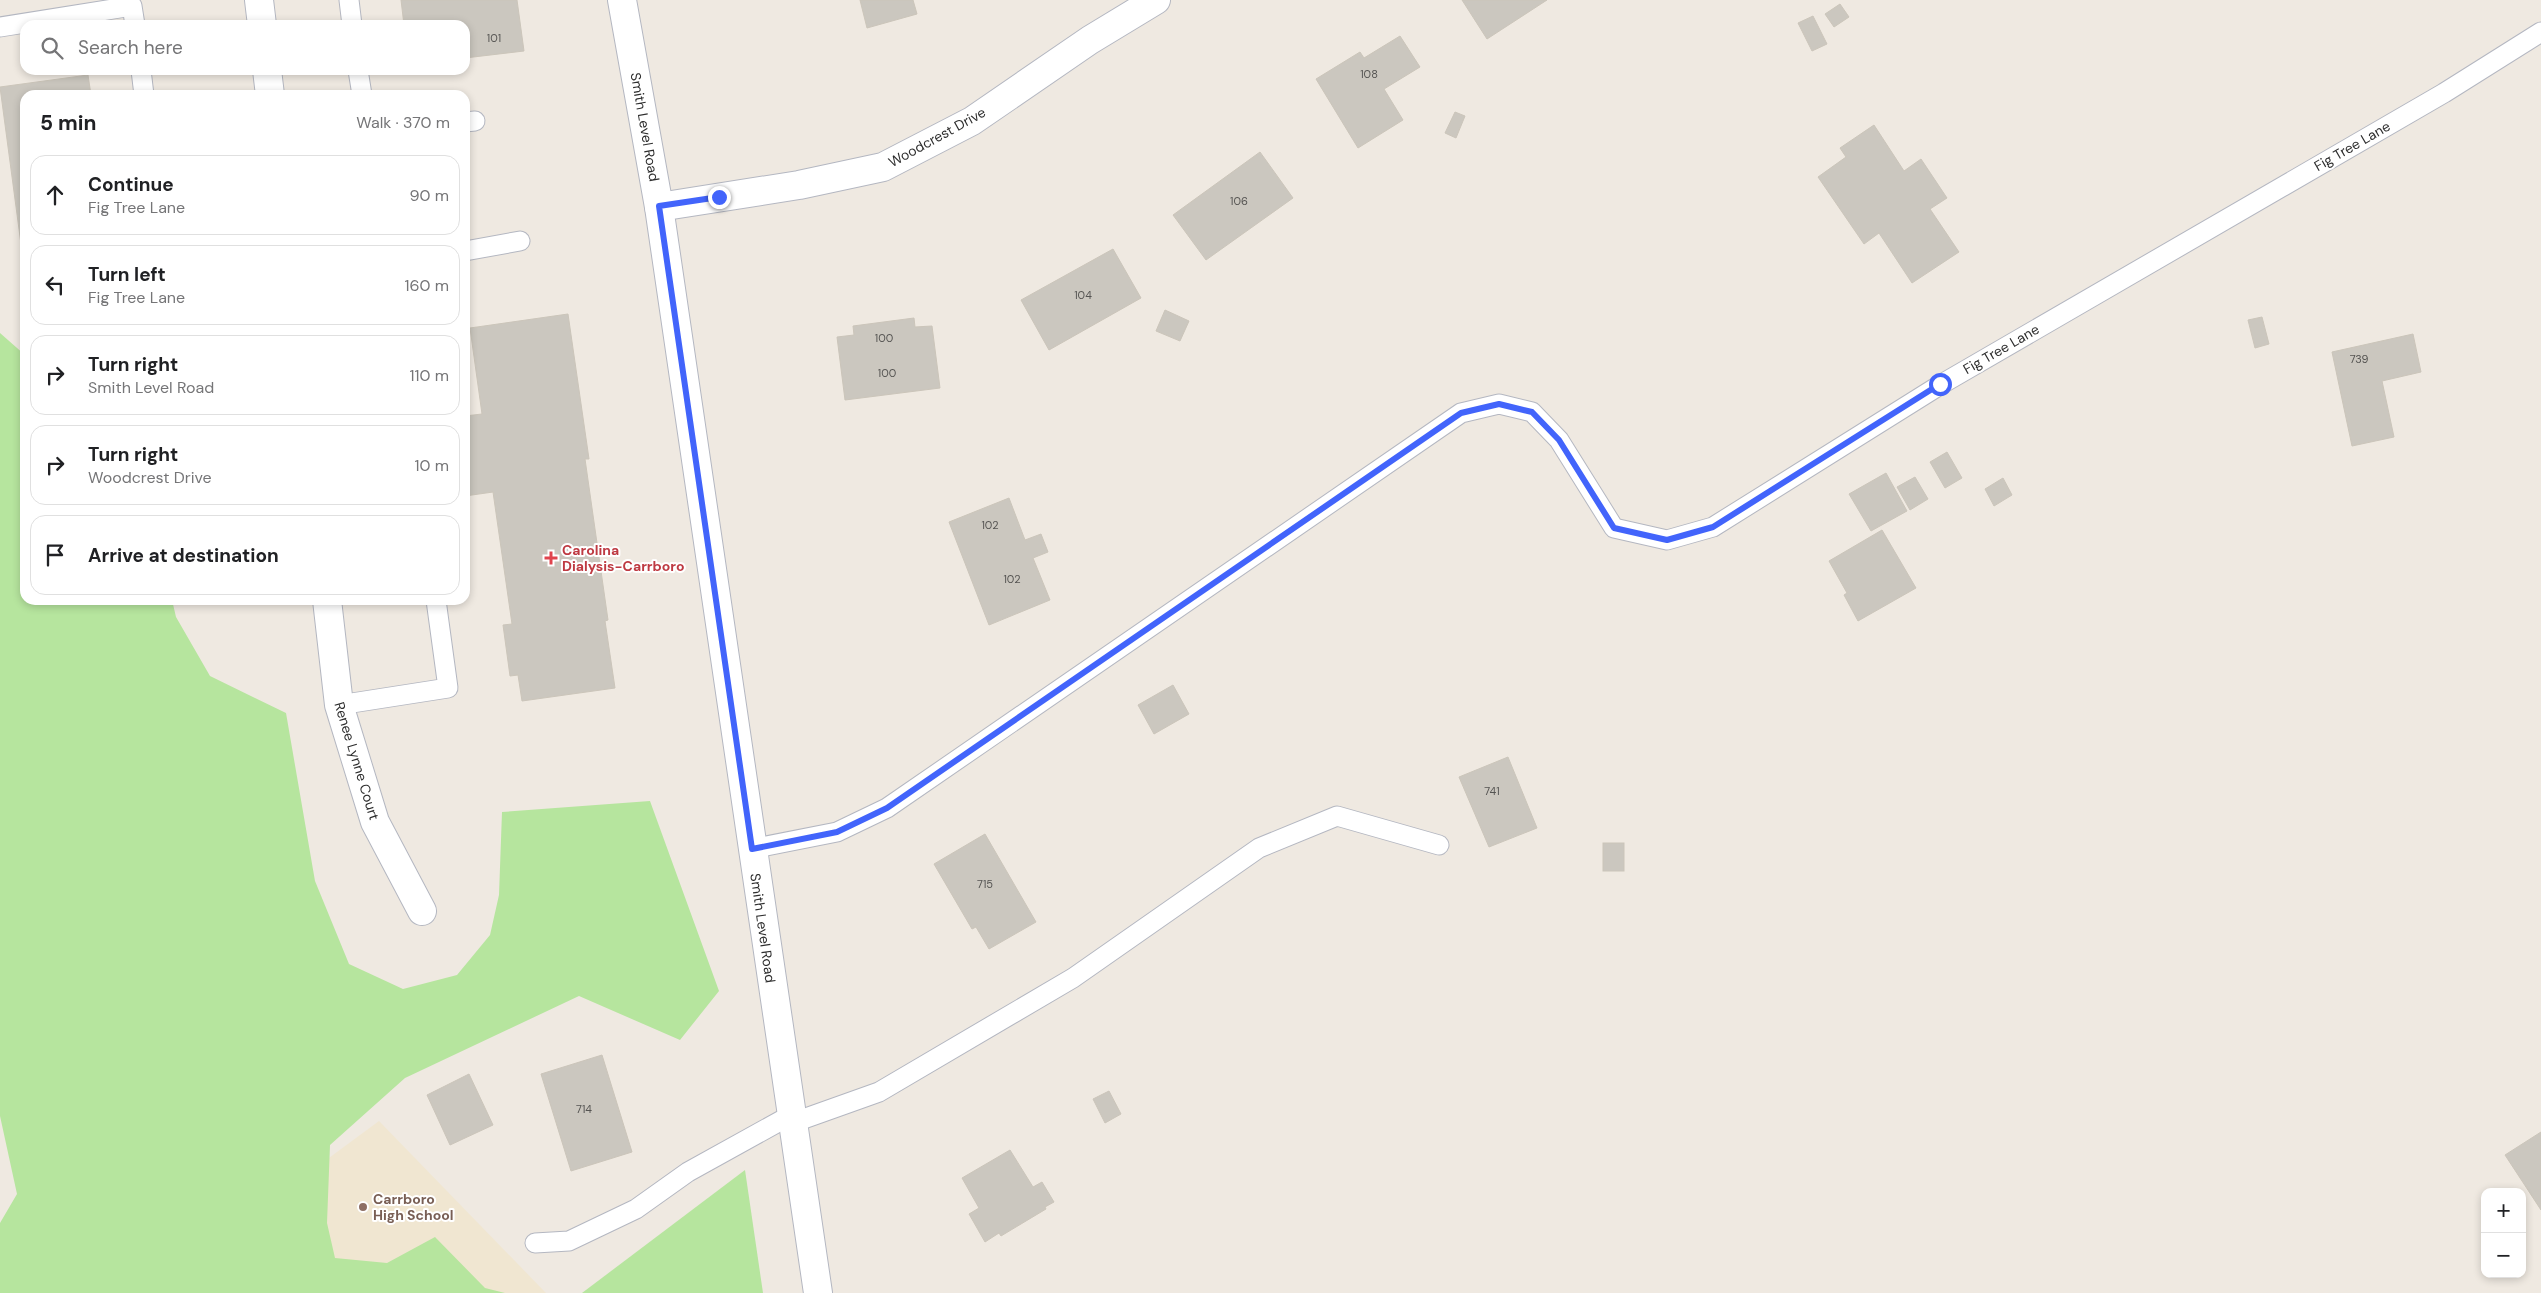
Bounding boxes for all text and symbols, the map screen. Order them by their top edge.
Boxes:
search box [20,20,470,75]
house number: 101 [487,31,501,45]
icon: search [38,34,66,62]
text: Search here [78,35,183,60]
house number: 108 [1360,67,1378,81]
street label: Smith Level Road [627,71,663,183]
street label: Woodcrest Drive [885,103,989,171]
text: 5 min [40,109,96,137]
text: Walk · 370 m [356,112,450,133]
street label: Fig Tree Lane [2311,117,2393,175]
text: Continue [88,172,174,197]
icon: ahead [41,181,69,209]
text: 90 m [409,185,449,206]
route end [708,186,731,209]
house number: 106 [1230,194,1248,208]
text: Fig Tree Lane [88,197,185,218]
text: Turn left [88,262,166,287]
icon: left [41,271,69,299]
text: 160 m [405,275,449,296]
text: Fig Tree Lane [88,287,185,308]
house number: 104 [1074,288,1092,302]
street label: Fig Tree Lane [1960,320,2042,378]
house number: 100 [875,331,893,345]
text: Turn right [88,352,178,377]
house number: 739 [2350,352,2368,366]
icon: right [41,361,69,389]
text: 110 m [410,365,449,386]
house number: 100 [878,366,896,380]
route start [1929,373,1952,396]
text: Smith Level Road [88,377,214,398]
text: Turn right [88,442,178,467]
icon: right [41,451,69,479]
text: 10 m [415,455,449,476]
text: Woodcrest Drive [88,467,212,488]
house number: 102 [981,518,999,532]
icon: arrive [41,541,69,569]
place label: Carolina Dialysis-Carrboro [562,541,684,575]
text: Arrive at destination [88,543,279,568]
marker: Carolina Dialysis-Carrboro [544,551,558,565]
house number: 102 [1003,572,1021,586]
street label: Renee Lynne Court [330,700,384,822]
house number: 741 [1484,784,1500,798]
street label: Smith Level Road [746,872,780,984]
house number: 715 [977,877,993,891]
house number: 714 [576,1102,592,1116]
map controls [2481,1188,2526,1278]
button: + [2481,1188,2526,1233]
place label: Carrboro High School [373,1190,454,1224]
marker: Carrboro High School [357,1201,369,1213]
button: − [2481,1233,2526,1278]

